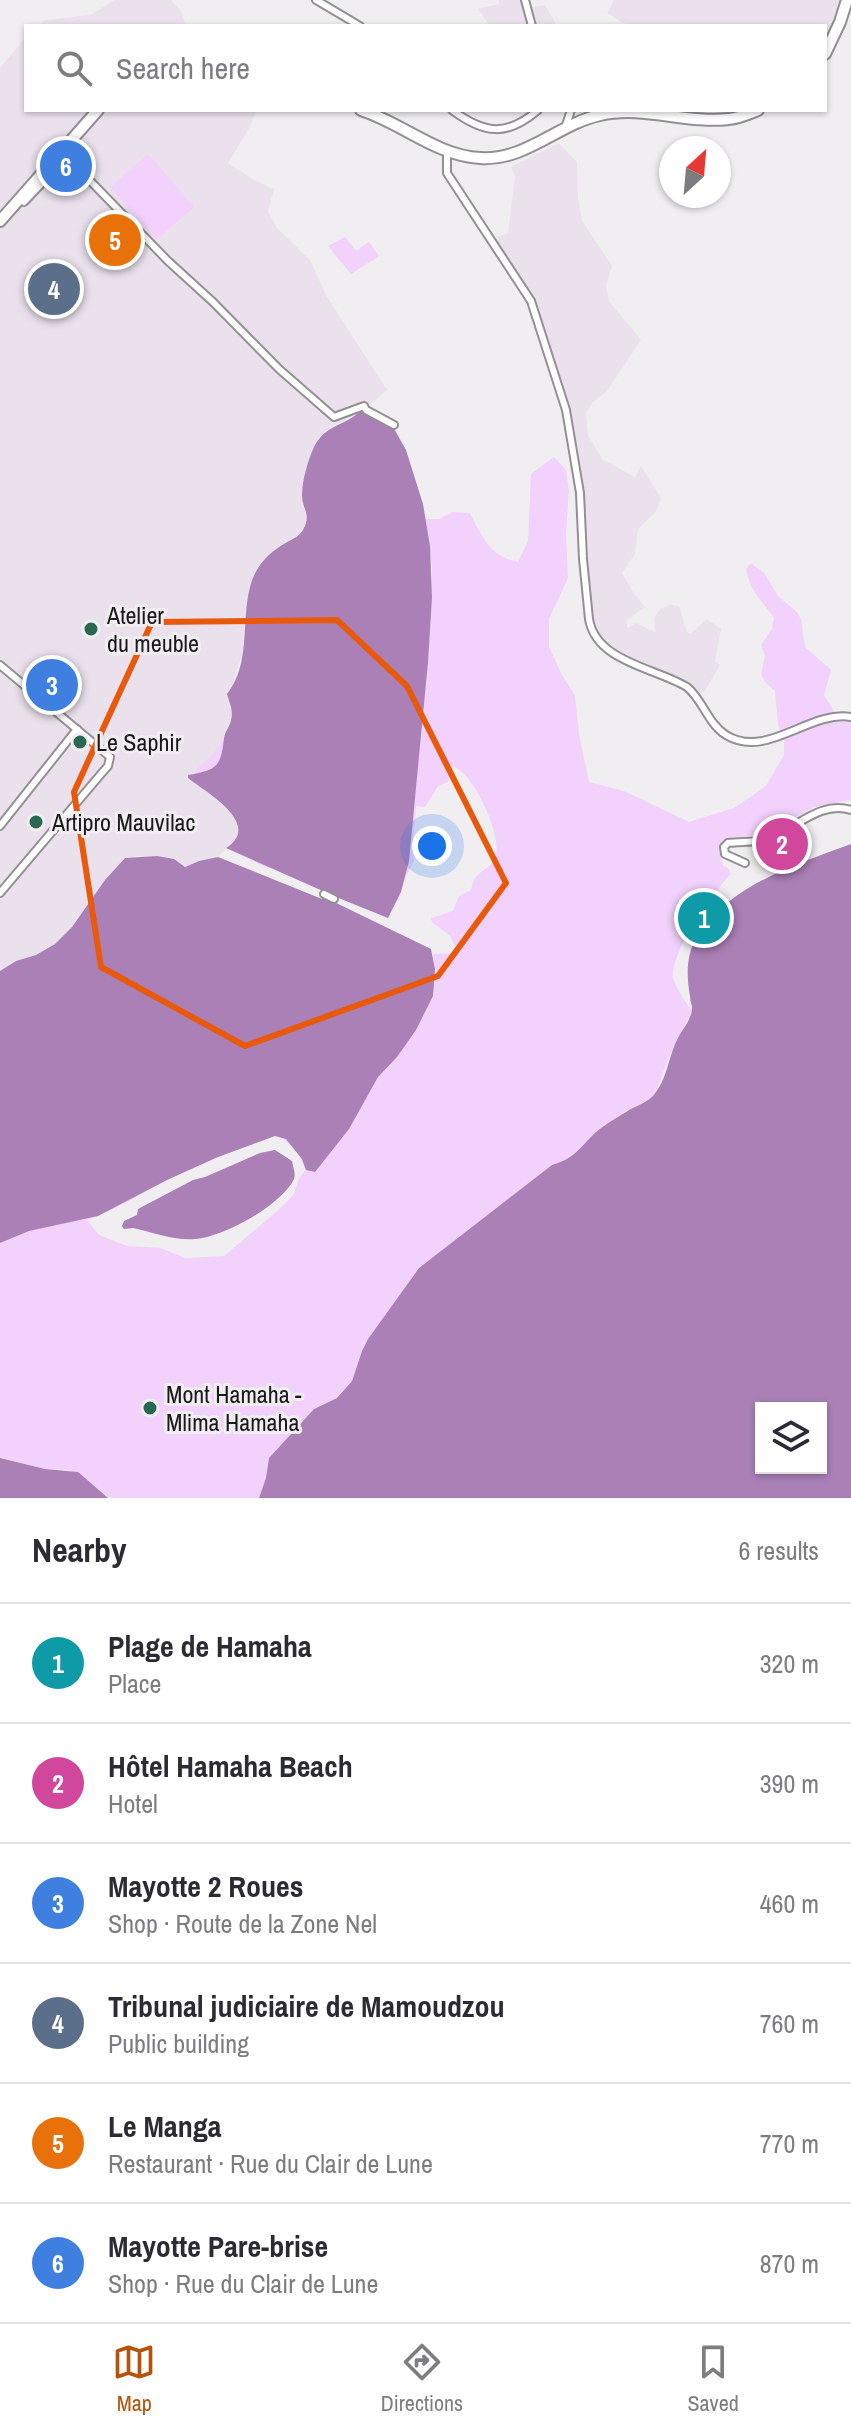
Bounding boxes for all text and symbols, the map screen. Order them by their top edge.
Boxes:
search box [24,24,827,112]
icon: search [52,46,96,90]
text: Search here [116,48,250,88]
pin: 6 [40,136,92,196]
north arrow [659,136,731,208]
pin: 5 [89,210,141,270]
pin: 4 [28,259,80,319]
place label: Atelier du meuble [106,599,199,659]
marker: Atelier du meuble [82,620,100,638]
pin: 3 [26,655,78,715]
place label: Le Saphir [96,726,182,758]
marker: Le Saphir [71,733,89,751]
place label: Artipro Mauvilac [51,806,195,838]
marker: Artipro Mauvilac [27,813,45,831]
pin: 2 [756,814,808,874]
your location [412,826,452,866]
pin: 1 [678,888,730,948]
place label: Mont Hamaha - Mlima Hamaha [166,1378,302,1438]
marker: Mont Hamaha - Mlima Hamaha [141,1399,159,1417]
map controls [755,1402,827,1474]
button: layers [755,1402,827,1474]
text: Nearby [32,1527,127,1573]
text: 6 results [738,1533,819,1568]
text: Plage de Hamaha [108,1626,312,1666]
text: 1 [52,1646,64,1681]
text: 320 m [760,1646,819,1681]
text: Place [108,1666,161,1701]
text: Hôtel Hamaha Beach [108,1746,353,1786]
text: 2 [52,1766,64,1801]
text: 390 m [760,1766,819,1801]
text: Hotel [108,1786,158,1821]
text: Mayotte 2 Roues [108,1866,303,1906]
text: 3 [52,1886,64,1921]
text: 460 m [760,1886,819,1921]
text: Shop · Route de la Zone Nel [108,1906,377,1941]
text: Tribunal judiciaire de Mamoudzou [108,1986,504,2026]
text: 4 [52,2006,64,2041]
text: 760 m [760,2006,819,2041]
text: Public building [108,2026,249,2061]
text: Le Manga [108,2106,221,2146]
text: 5 [52,2126,64,2161]
text: 770 m [760,2126,819,2161]
text: Restaurant · Rue du Clair de Lune [108,2146,433,2181]
text: Mayotte Pare-brise [108,2226,328,2266]
text: 6 [52,2246,64,2281]
text: 870 m [760,2246,819,2281]
text: Shop · Rue du Clair de Lune [108,2266,378,2301]
tab: Map [112,2340,156,2418]
tab: Directions [381,2340,463,2418]
tab: Saved [688,2340,739,2418]

